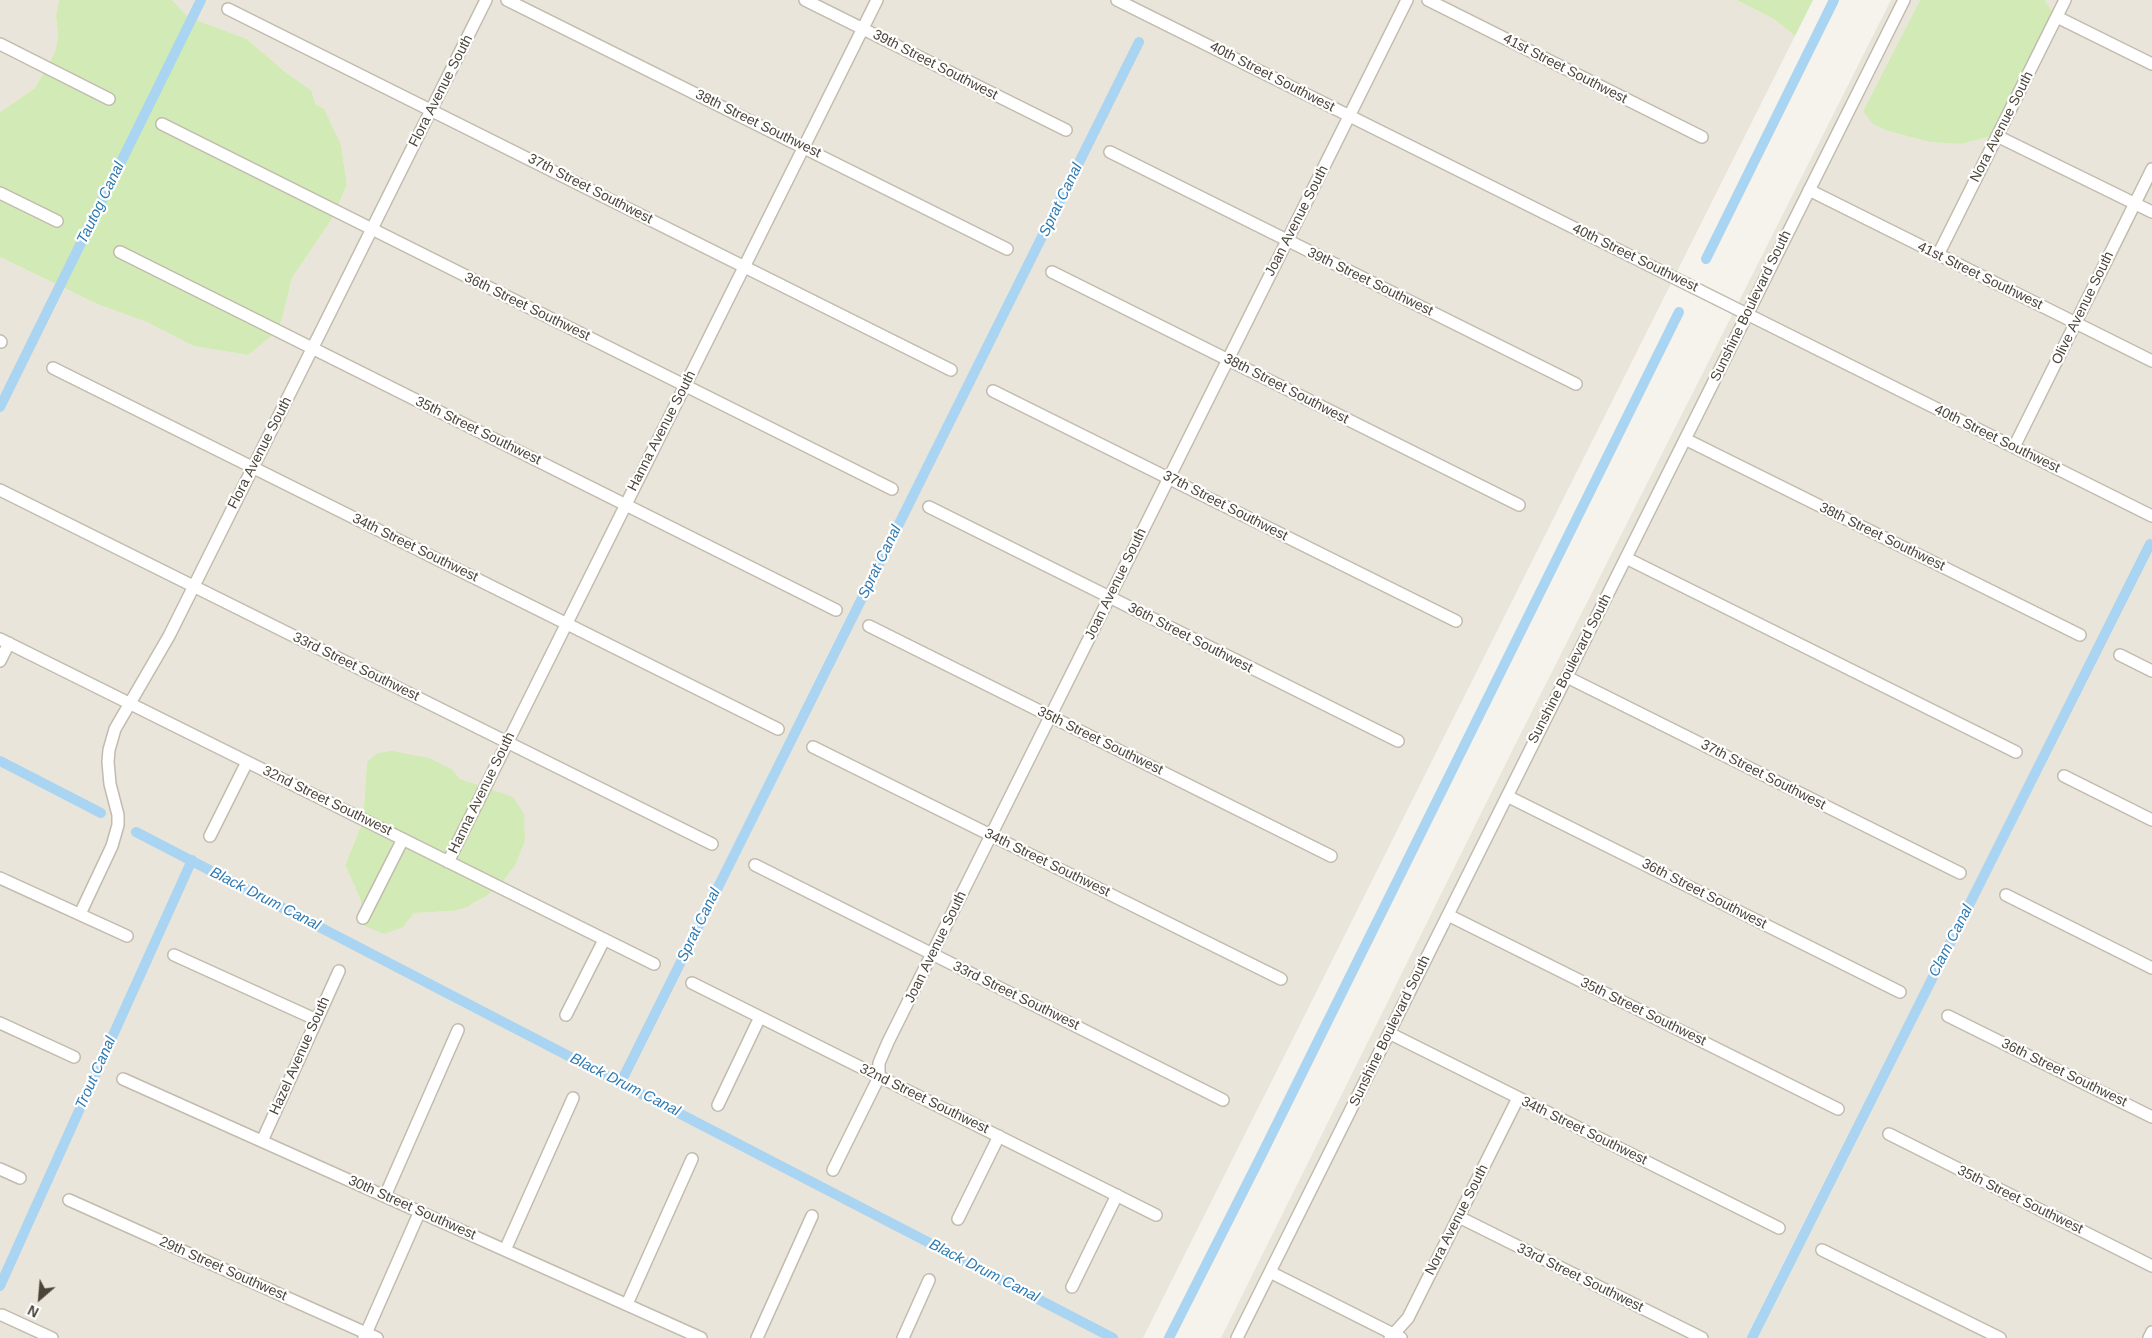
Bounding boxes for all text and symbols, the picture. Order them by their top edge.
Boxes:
street label: 39th Street Southwest [870,26,1000,104]
street label: 41st Street Southwest [1500,30,1630,108]
street label: Flora Avenue South [405,32,477,150]
street label: 40th Street Southwest [1207,38,1337,116]
street label: Nora Avenue South [1967,69,2037,185]
street label: 38th Street Southwest [692,86,824,162]
street label: 37th Street Southwest [525,150,655,228]
water label: Tautog Canal [73,159,129,247]
water label: Sprat Canal [1036,160,1086,240]
street label: Joan Avenue South [1262,163,1332,279]
street label: 40th Street Southwest [1569,220,1701,296]
street label: Sunshine Boulevard South [1707,228,1795,384]
street label: 41st Street Southwest [1915,238,2045,314]
street label: 39th Street Southwest [1304,244,1436,320]
street label: Olive Avenue South [2048,249,2118,367]
street label: 36th Street Southwest [461,269,593,345]
street label: 38th Street Southwest [1221,350,1351,428]
street label: Hanna Avenue South [624,368,700,494]
street label: 35th Street Southwest [412,393,544,469]
street label: Flora Avenue South [224,394,296,512]
street label: 40th Street Southwest [1931,401,2063,477]
street label: 37th Street Southwest [1160,467,1290,545]
street label: 38th Street Southwest [1816,499,1948,575]
street label: 34th Street Southwest [349,510,481,586]
water label: Sprat Canal [855,522,905,602]
street label: Joan Avenue South [1082,526,1150,642]
street label: Sunshine Boulevard South [1525,591,1615,747]
street label: 36th Street Southwest [1125,599,1255,677]
street label: 33rd Street Southwest [290,629,422,705]
street label: 35th Street Southwest [1034,703,1166,779]
street label: Hanna Avenue South [445,730,519,856]
street label: 37th Street Southwest [1698,736,1828,814]
street label: 32nd Street Southwest [260,762,394,840]
street label: 34th Street Southwest [981,825,1113,901]
street label: 36th Street Southwest [1639,855,1769,933]
water label: Black Drum Canal [207,864,323,934]
water label: Sprat Canal [674,885,724,965]
street label: Joan Avenue South [902,889,970,1005]
water label: Clam Canal [1925,902,1977,980]
street label: Sunshine Boulevard South [1346,953,1434,1109]
street label: 33rd Street Southwest [950,958,1082,1034]
street label: 35th Street Southwest [1577,974,1709,1050]
street label: Hazel Avenue South [266,994,334,1118]
water label: Trout Canal [72,1034,120,1112]
street label: 36th Street Southwest [1998,1035,2130,1111]
water label: Black Drum Canal [567,1050,683,1120]
street label: 32nd Street Southwest [857,1060,991,1138]
street label: 34th Street Southwest [1518,1093,1650,1169]
street label: Nora Avenue South [1422,1162,1492,1278]
street label: 35th Street Southwest [1954,1162,2086,1238]
street label: 30th Street Southwest [346,1172,478,1244]
street label: 29th Street Southwest [157,1233,289,1305]
water label: Black Drum Canal [926,1236,1042,1306]
street label: 33rd Street Southwest [1514,1240,1646,1316]
north arrow [15,1273,65,1323]
text: N [25,1302,41,1321]

